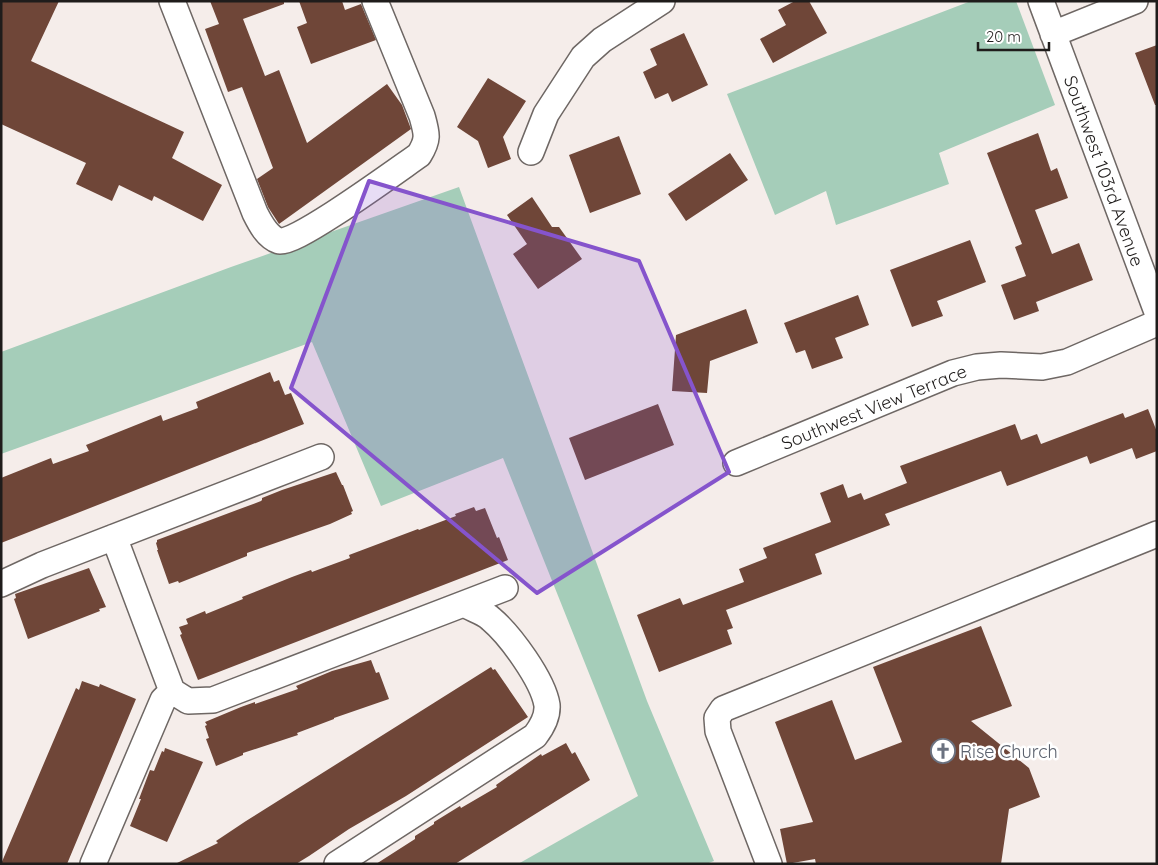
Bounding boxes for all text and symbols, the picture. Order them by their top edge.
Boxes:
scale bar [978,20,1049,52]
text: 20 m [986,27,1021,46]
street label: Southwest 103rd Avenue [1059,72,1149,270]
street label: Southwest View Terrace [778,359,970,455]
church icon: Rise Church [930,738,956,764]
place label: Rise Church [960,740,1058,763]

